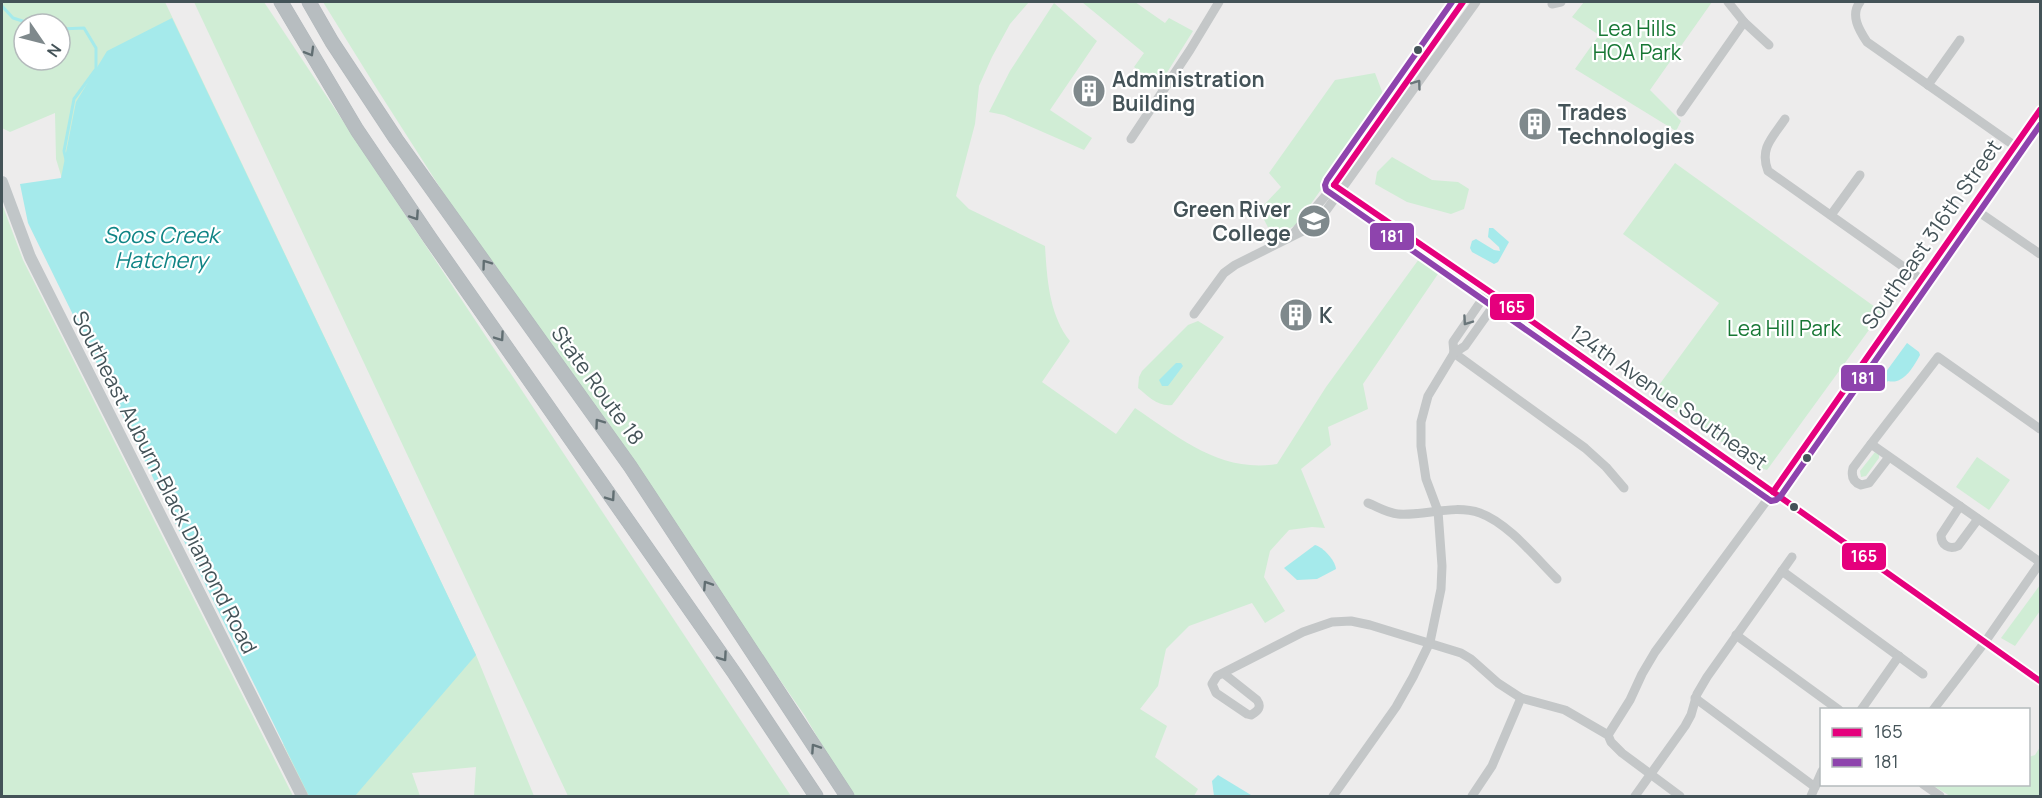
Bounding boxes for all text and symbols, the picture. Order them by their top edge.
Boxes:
north arrow [12,12,72,72]
park label: Lea Hills HOA Park [1593,14,1682,66]
text: N [42,40,67,62]
unlabelled marker [1412,44,1424,56]
one-way arrow [302,46,314,56]
place label: Administration Building [1112,65,1265,117]
building icon: Administration Building [1071,73,1107,109]
one-way arrow [1410,80,1421,91]
place label: Trades Technologies [1558,98,1695,150]
building icon: Trades Technologies [1517,106,1553,142]
street label: Southeast 316th Street [1855,134,2007,334]
place label: Green River College [1173,195,1291,247]
school or university icon: Green River College [1296,203,1332,239]
one-way arrow [408,210,419,221]
water label: Soos Creek Hatchery [103,220,222,275]
line badge: 181 [1369,222,1415,251]
text: 181 [1380,225,1404,247]
one-way arrow [482,260,493,271]
line badge: 165 [1489,293,1535,321]
text: 165 [1499,296,1525,318]
building icon: K [1278,297,1314,333]
place label: K [1319,301,1333,329]
street label: Southeast Auburn-Black Diamond Road [66,306,264,658]
one-way arrow [1463,314,1474,325]
park label: Lea Hill Park [1727,314,1841,342]
street label: 124th Avenue Southeast [1565,318,1773,476]
street label: State Route 18 [545,320,651,450]
one-way arrow [493,331,504,342]
line badge: 181 [1840,364,1886,392]
text: 181 [1851,367,1875,389]
one-way arrow [596,418,607,429]
unlabelled marker [1801,452,1813,464]
one-way arrow [604,491,615,502]
unlabelled marker [1788,501,1800,513]
line badge: 165 [1841,542,1887,571]
text: 165 [1851,545,1877,567]
one-way arrow [703,581,715,591]
one-way arrow [716,650,727,661]
legend [1820,708,2030,786]
text: 165 [1874,719,1903,743]
one-way arrow [811,744,822,755]
text: 181 [1874,749,1899,773]

